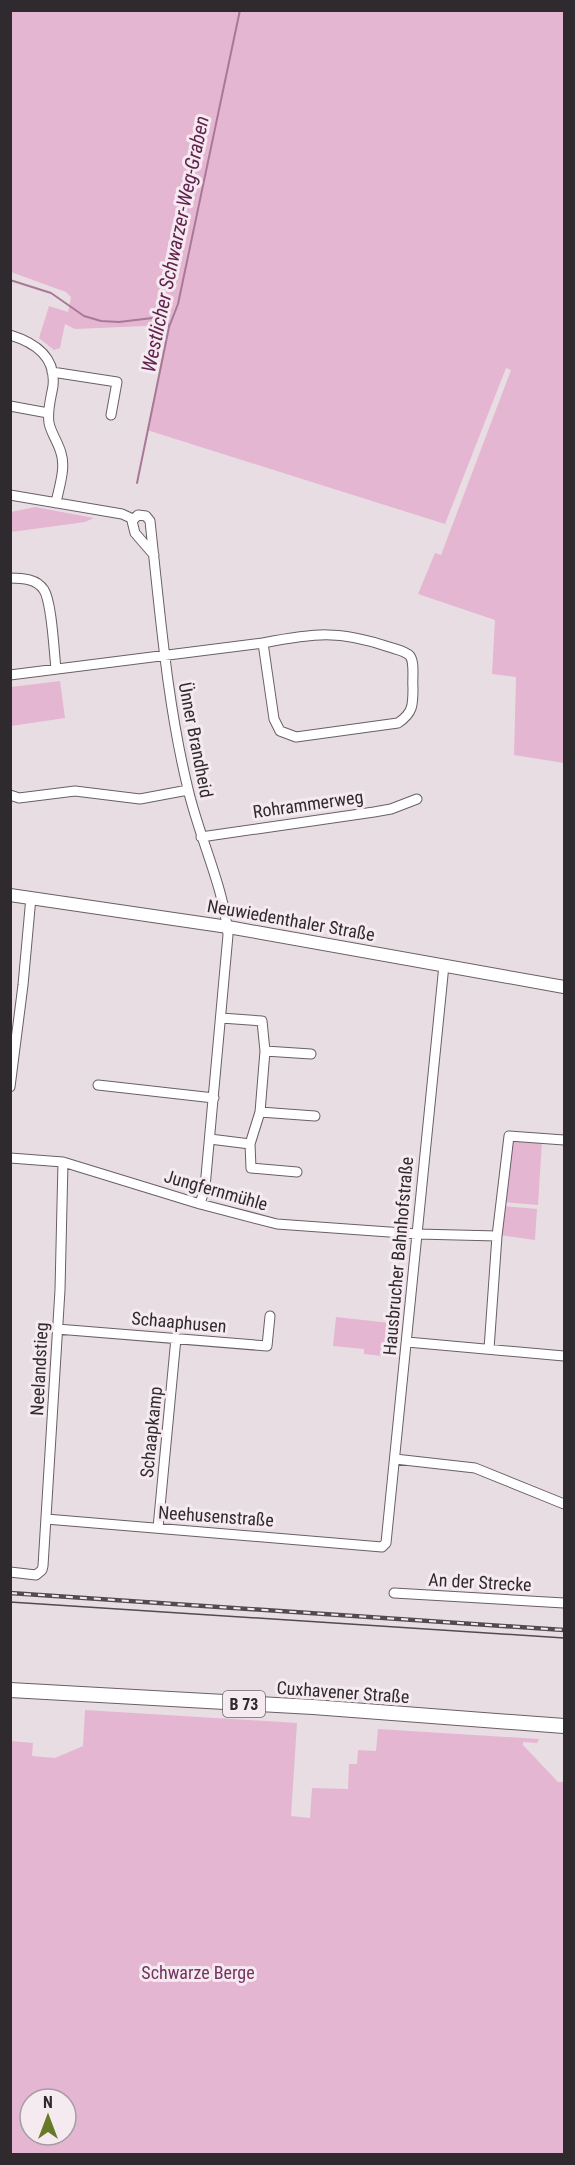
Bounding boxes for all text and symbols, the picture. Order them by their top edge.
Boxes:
water label: Westlicher Schwarzer-Weg-Graben [136,114,214,374]
street label: Ünner Brandheid [175,681,217,799]
street label: Rohrammerweg [251,786,365,822]
street label: Neuwiedenthaler Straße [206,895,376,945]
street label: Hausbrucher Bahnhofstraße [379,1156,417,1356]
street label: Jungfernmühle [162,1165,270,1215]
street label: Schaaphusen [131,1307,227,1337]
street label: Neelandstieg [26,1322,52,1416]
street label: Schaapkamp [136,1385,166,1479]
street label: Neehusenstraße [157,1501,275,1531]
street label: An der Strecke [428,1569,532,1595]
street label: Cuxhavener Straße [276,1677,410,1707]
road number: B 73 [223,1691,265,1717]
park label: Schwarze Berge [141,1962,255,1983]
north arrow [18,2087,78,2147]
text: N [43,2093,53,2112]

